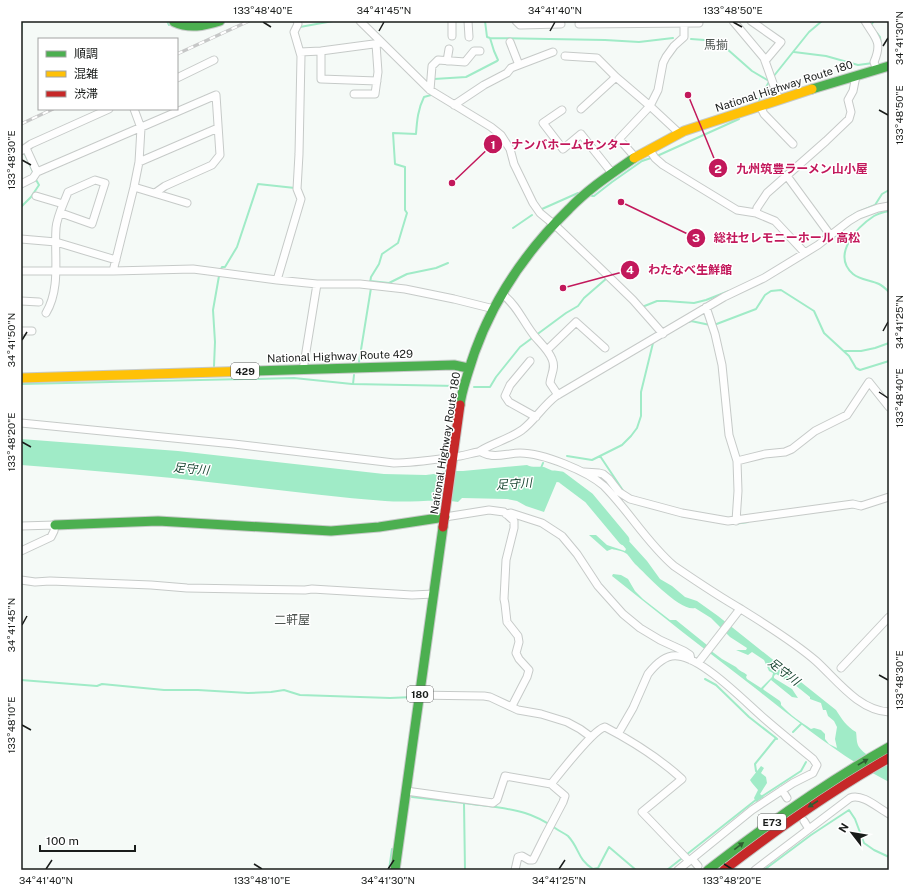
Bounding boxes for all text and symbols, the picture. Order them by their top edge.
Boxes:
text: 133°48'40"E [233,4,293,16]
text: 34°41'45"N [357,4,411,16]
text: 34°41'40"N [528,4,582,16]
text: 133°48'50"E [703,4,763,16]
text: 34°41'30"N [893,11,905,65]
legend [38,38,178,110]
district label: 馬揃 [704,38,728,52]
text: 順調 [74,47,98,61]
street label: National Highway Route 180 [714,58,854,114]
text: 混雑 [74,67,98,81]
text: 133°48'50"E [893,85,905,145]
text: 渋滞 [74,87,98,101]
text: 133°48'30"E [5,130,17,190]
callout: ナンバホームセンター [483,132,639,156]
text: 1 [490,138,496,152]
text: ナンバホームセンター [511,138,631,152]
callout: 九州筑豊ラーメン山小屋 [708,156,876,180]
text: 2 [714,162,722,176]
text: 九州筑豊ラーメン山小屋 [736,162,868,176]
callout: 総社セレモニーホール 高松 [686,226,869,250]
text: 3 [692,231,700,245]
text: 総社セレモニーホール 高松 [714,231,860,245]
callout: わたなべ生鮮館 [620,258,740,282]
text: 4 [626,263,634,277]
text: わたなべ生鮮館 [648,263,732,277]
text: 34°41'25"N [893,295,905,349]
text: 34°41'50"N [5,313,17,367]
street label: National Highway Route 429 [267,347,413,365]
road number: 429 [231,363,259,379]
text: 133°48'40"E [893,368,905,428]
street label: National Highway Route 180 [428,371,462,515]
text: 133°48'20"E [5,412,17,472]
water label: 足守川 [172,460,212,478]
water label: 足守川 [496,476,534,492]
text: 34°41'45"N [5,598,17,652]
district label: 二軒屋 [274,613,310,627]
text: 133°48'30"E [893,650,905,710]
water label: 足守川 [766,655,804,690]
road number: 180 [407,686,433,702]
text: 133°48'10"E [5,696,17,754]
one-way arrow [857,758,869,765]
one-way arrow [808,800,818,808]
north arrow [832,813,872,853]
road number: E73 [758,814,786,830]
text: N [836,821,851,835]
scale bar [40,827,135,853]
text: 100 m [46,834,79,848]
one-way arrow [734,842,745,850]
text: 34°41'40"N [19,874,73,886]
text: 133°48'10"E [233,874,291,886]
text: 34°41'30"N [361,874,415,886]
text: 34°41'25"N [532,874,586,886]
text: 133°48'20"E [702,874,762,886]

